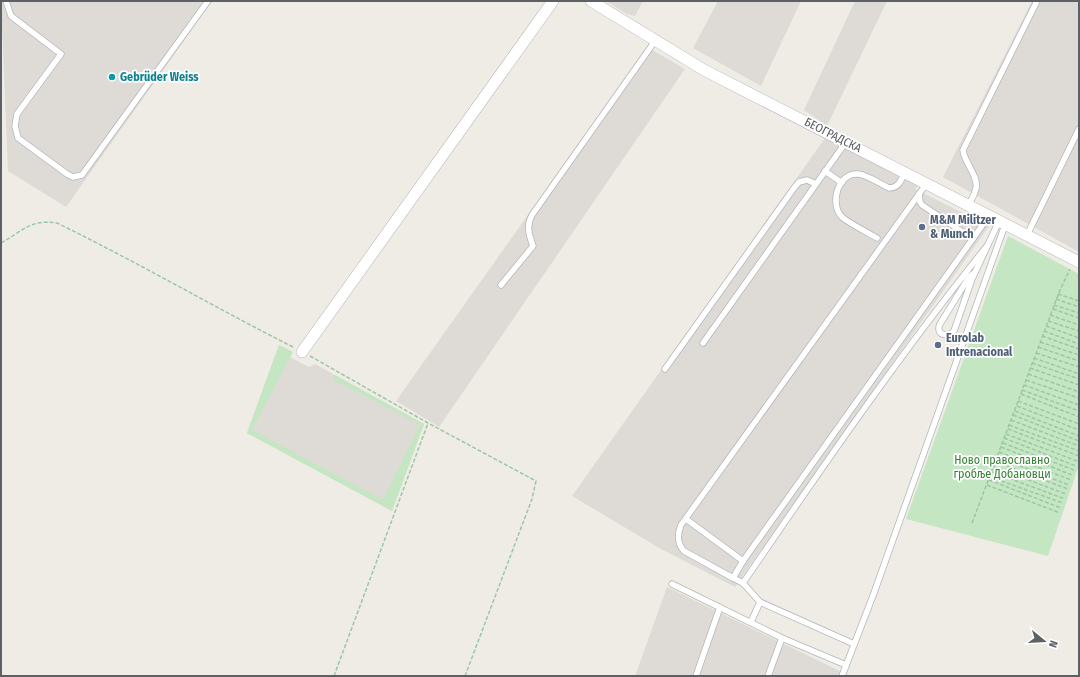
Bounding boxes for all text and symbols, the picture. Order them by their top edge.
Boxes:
place label: Gebrüder Weiss [120,70,199,84]
marker: Gebrüder Weiss [107,72,117,82]
street label: БЕОГРАДСКА [802,115,864,156]
place label: M&M Militzer & Munch [930,213,996,241]
marker: M&M Militzer & Munch [917,222,927,232]
place label: Eurolab Intrenacional [946,331,1013,359]
marker: Eurolab Intrenacional [933,340,943,350]
park label: Ново православно гробље Добановци [953,453,1051,481]
north arrow [1024,621,1064,661]
text: N [1046,639,1060,649]

